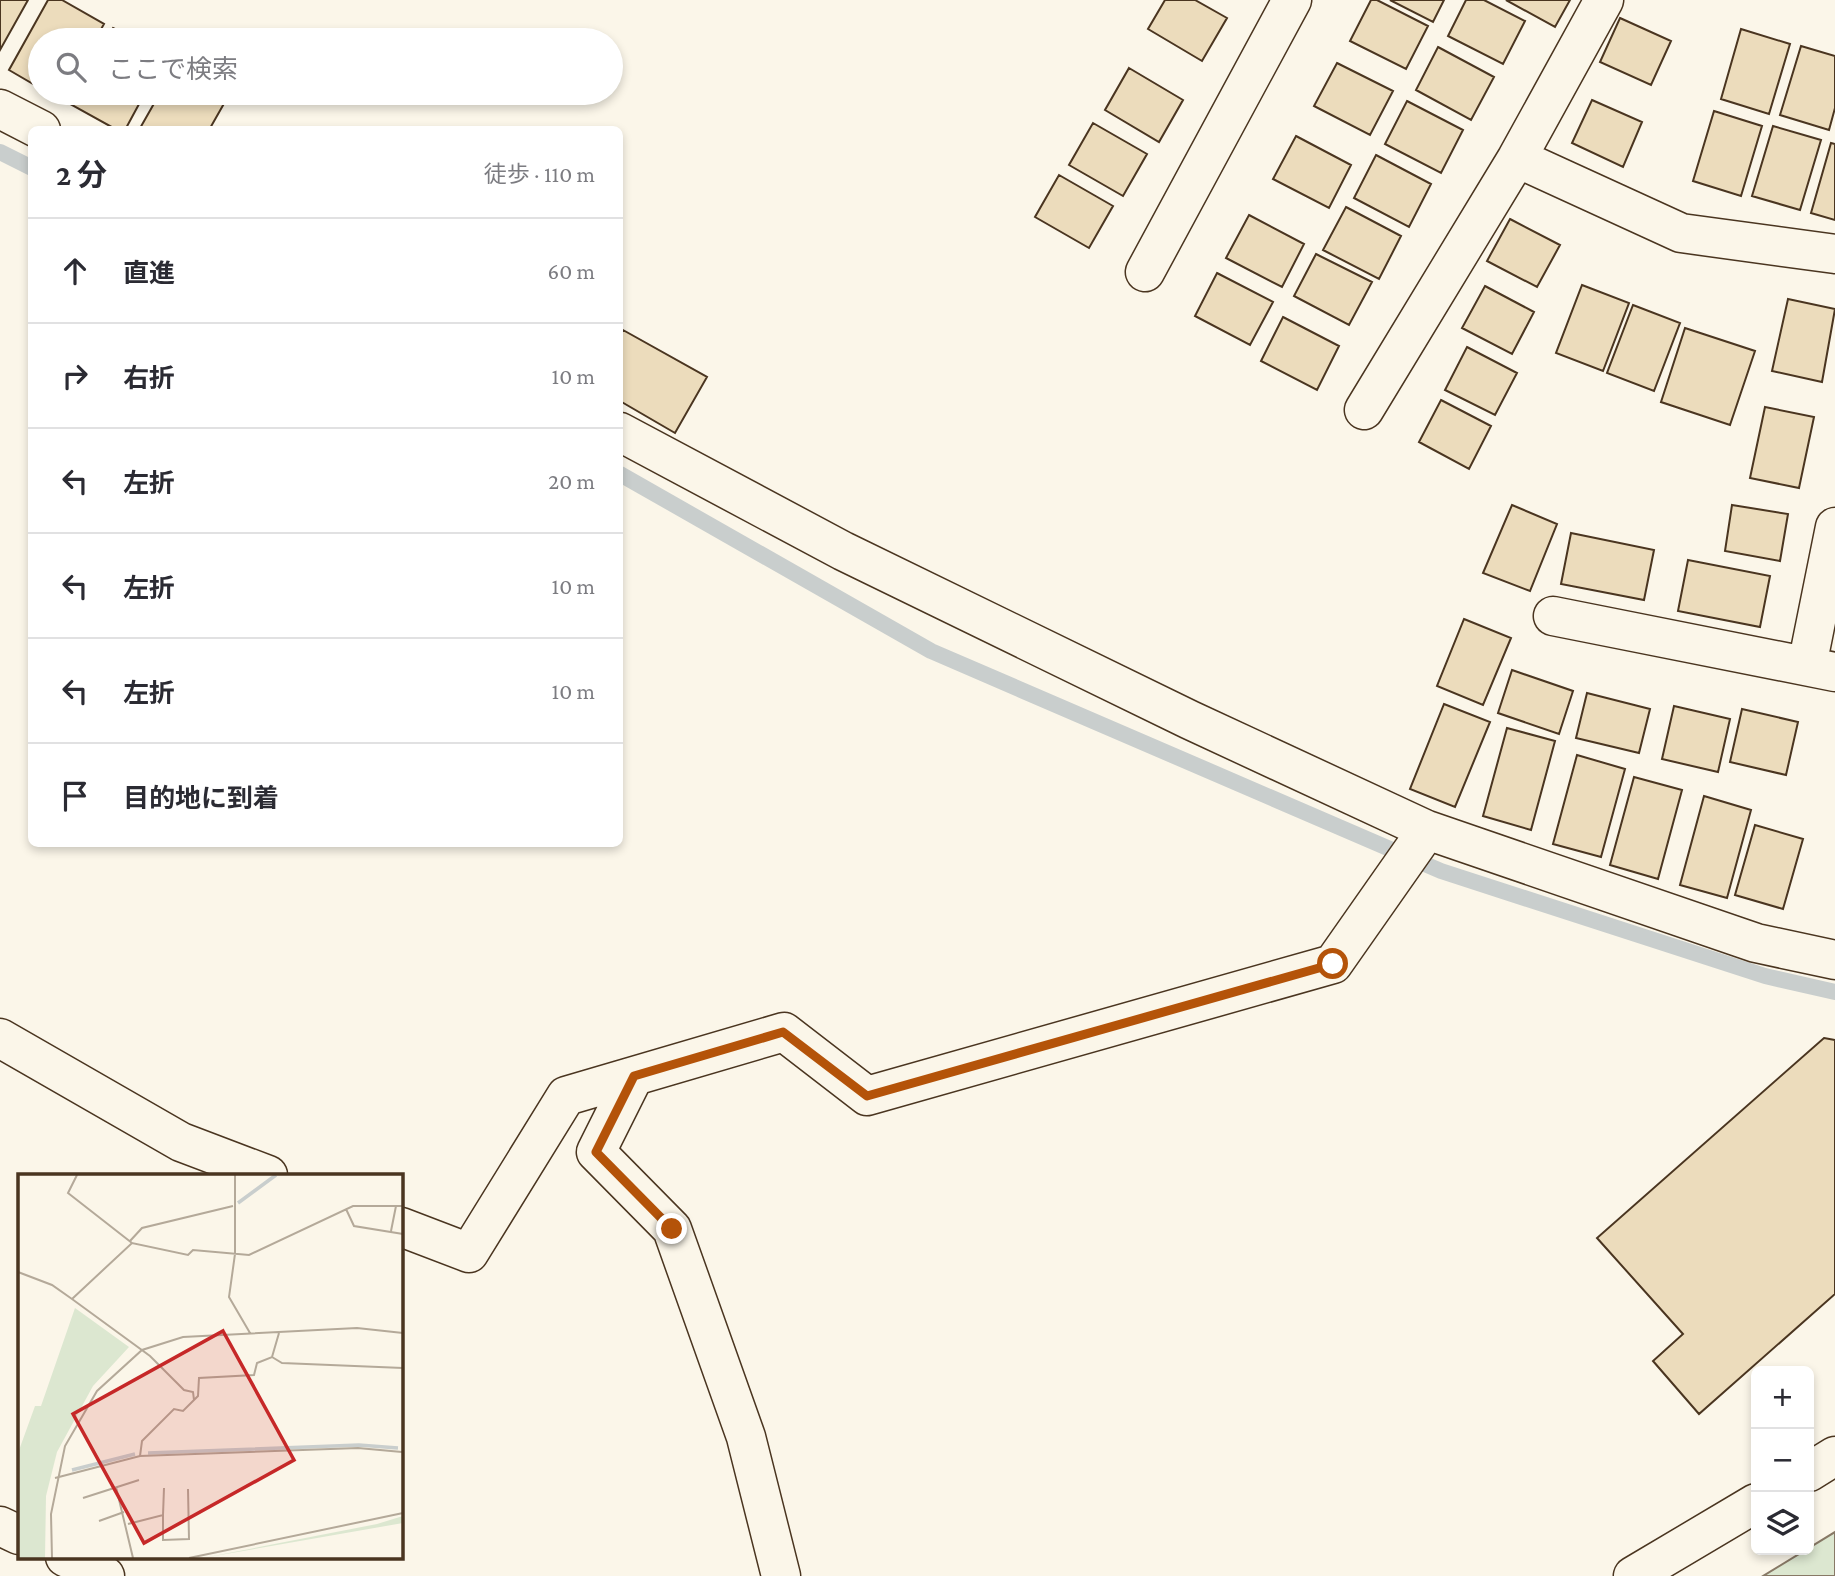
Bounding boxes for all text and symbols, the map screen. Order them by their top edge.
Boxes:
search box [28,28,623,105]
icon: search [52,48,90,86]
text: ここで検索 [108,55,238,84]
text: 2 分 [56,158,107,191]
text: 徒歩 · 110 m [484,161,595,187]
icon: ahead [56,252,94,290]
text: 60 m [548,258,595,284]
text: 直進 [123,259,175,288]
icon: right [56,357,94,395]
text: 10 m [552,363,595,389]
text: 右折 [123,364,175,393]
icon: left [56,462,94,500]
text: 20 m [548,468,595,494]
text: 左折 [123,469,175,498]
icon: left [56,567,94,605]
text: 10 m [552,573,595,599]
text: 左折 [123,574,175,603]
icon: left [56,672,94,710]
text: 10 m [552,678,595,704]
text: 左折 [123,679,175,708]
icon: arrive [56,777,94,815]
text: 目的地に到着 [123,784,279,813]
route start [1317,948,1348,979]
inset map [18,1174,402,1558]
route end [656,1213,687,1244]
map controls [1751,1366,1814,1555]
button: + [1751,1366,1814,1429]
button: − [1751,1429,1814,1492]
button: layers [1751,1492,1814,1555]

